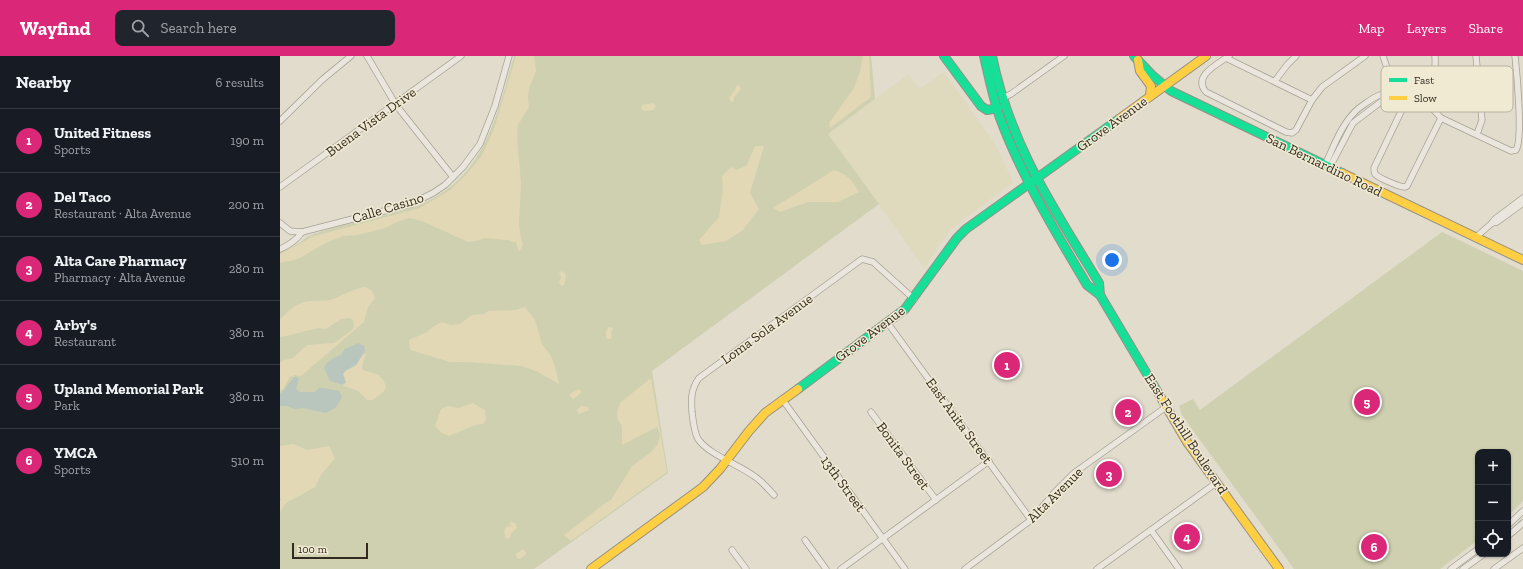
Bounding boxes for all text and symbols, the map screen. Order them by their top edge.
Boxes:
search box [115,10,395,46]
text: Wayfind [20,17,91,40]
icon: search [129,17,151,39]
text: Search here [161,19,237,37]
text: Map [1358,20,1385,37]
text: Layers [1407,20,1446,37]
text: Share [1468,20,1503,37]
legend [1381,66,1513,112]
text: Nearby [16,72,71,92]
text: Fast [1414,74,1435,87]
text: 6 results [216,75,264,90]
street label: Buena Vista Drive [323,83,420,160]
street label: Grove Avenue [1073,92,1151,155]
text: Slow [1414,92,1437,105]
text: United Fitness [54,124,151,142]
street label: San Bernardino Road [1263,130,1385,201]
text: 1 [26,133,32,148]
text: 190 m [230,133,264,148]
text: Sports [54,142,91,157]
text: Del Taco [54,188,111,206]
street label: Calle Casino [350,189,426,227]
text: 2 [26,197,32,212]
text: 200 m [228,197,264,212]
text: Restaurant · Alta Avenue [54,206,191,221]
your location [1102,250,1122,270]
text: Alta Care Pharmacy [54,252,187,270]
text: 3 [26,261,32,276]
text: 280 m [229,261,264,276]
text: Pharmacy · Alta Avenue [54,270,185,285]
street label: Loma Sola Avenue [718,290,816,368]
street label: Grove Avenue [832,302,909,366]
text: Arby's [54,316,97,334]
text: 4 [25,325,33,340]
text: 380 m [229,325,264,340]
text: Restaurant [54,334,116,349]
pin: 1 [994,350,1020,380]
street label: East Foothill Boulevard [1141,371,1231,498]
street label: East Anita Street [922,375,996,468]
text: Upland Memorial Park [54,380,204,398]
pin: 5 [1354,387,1380,417]
text: 5 [26,389,32,404]
text: 380 m [229,389,264,404]
pin: 2 [1115,397,1141,427]
text: Park [54,398,80,413]
street label: Bonita Street [873,419,934,494]
text: YMCA [54,444,97,462]
map controls [1475,449,1511,557]
button: + [1475,449,1511,485]
text: 6 [26,453,32,468]
text: 510 m [231,453,264,468]
street label: 13th Street [817,453,870,516]
pin: 3 [1096,459,1122,489]
text: Sports [54,462,91,477]
street label: Alta Avenue [1024,463,1087,526]
button: − [1475,485,1511,521]
button: locate [1475,521,1511,557]
pin: 4 [1174,522,1200,552]
pin: 6 [1361,532,1387,562]
scale bar [292,541,368,560]
text: 100 m [298,543,327,556]

